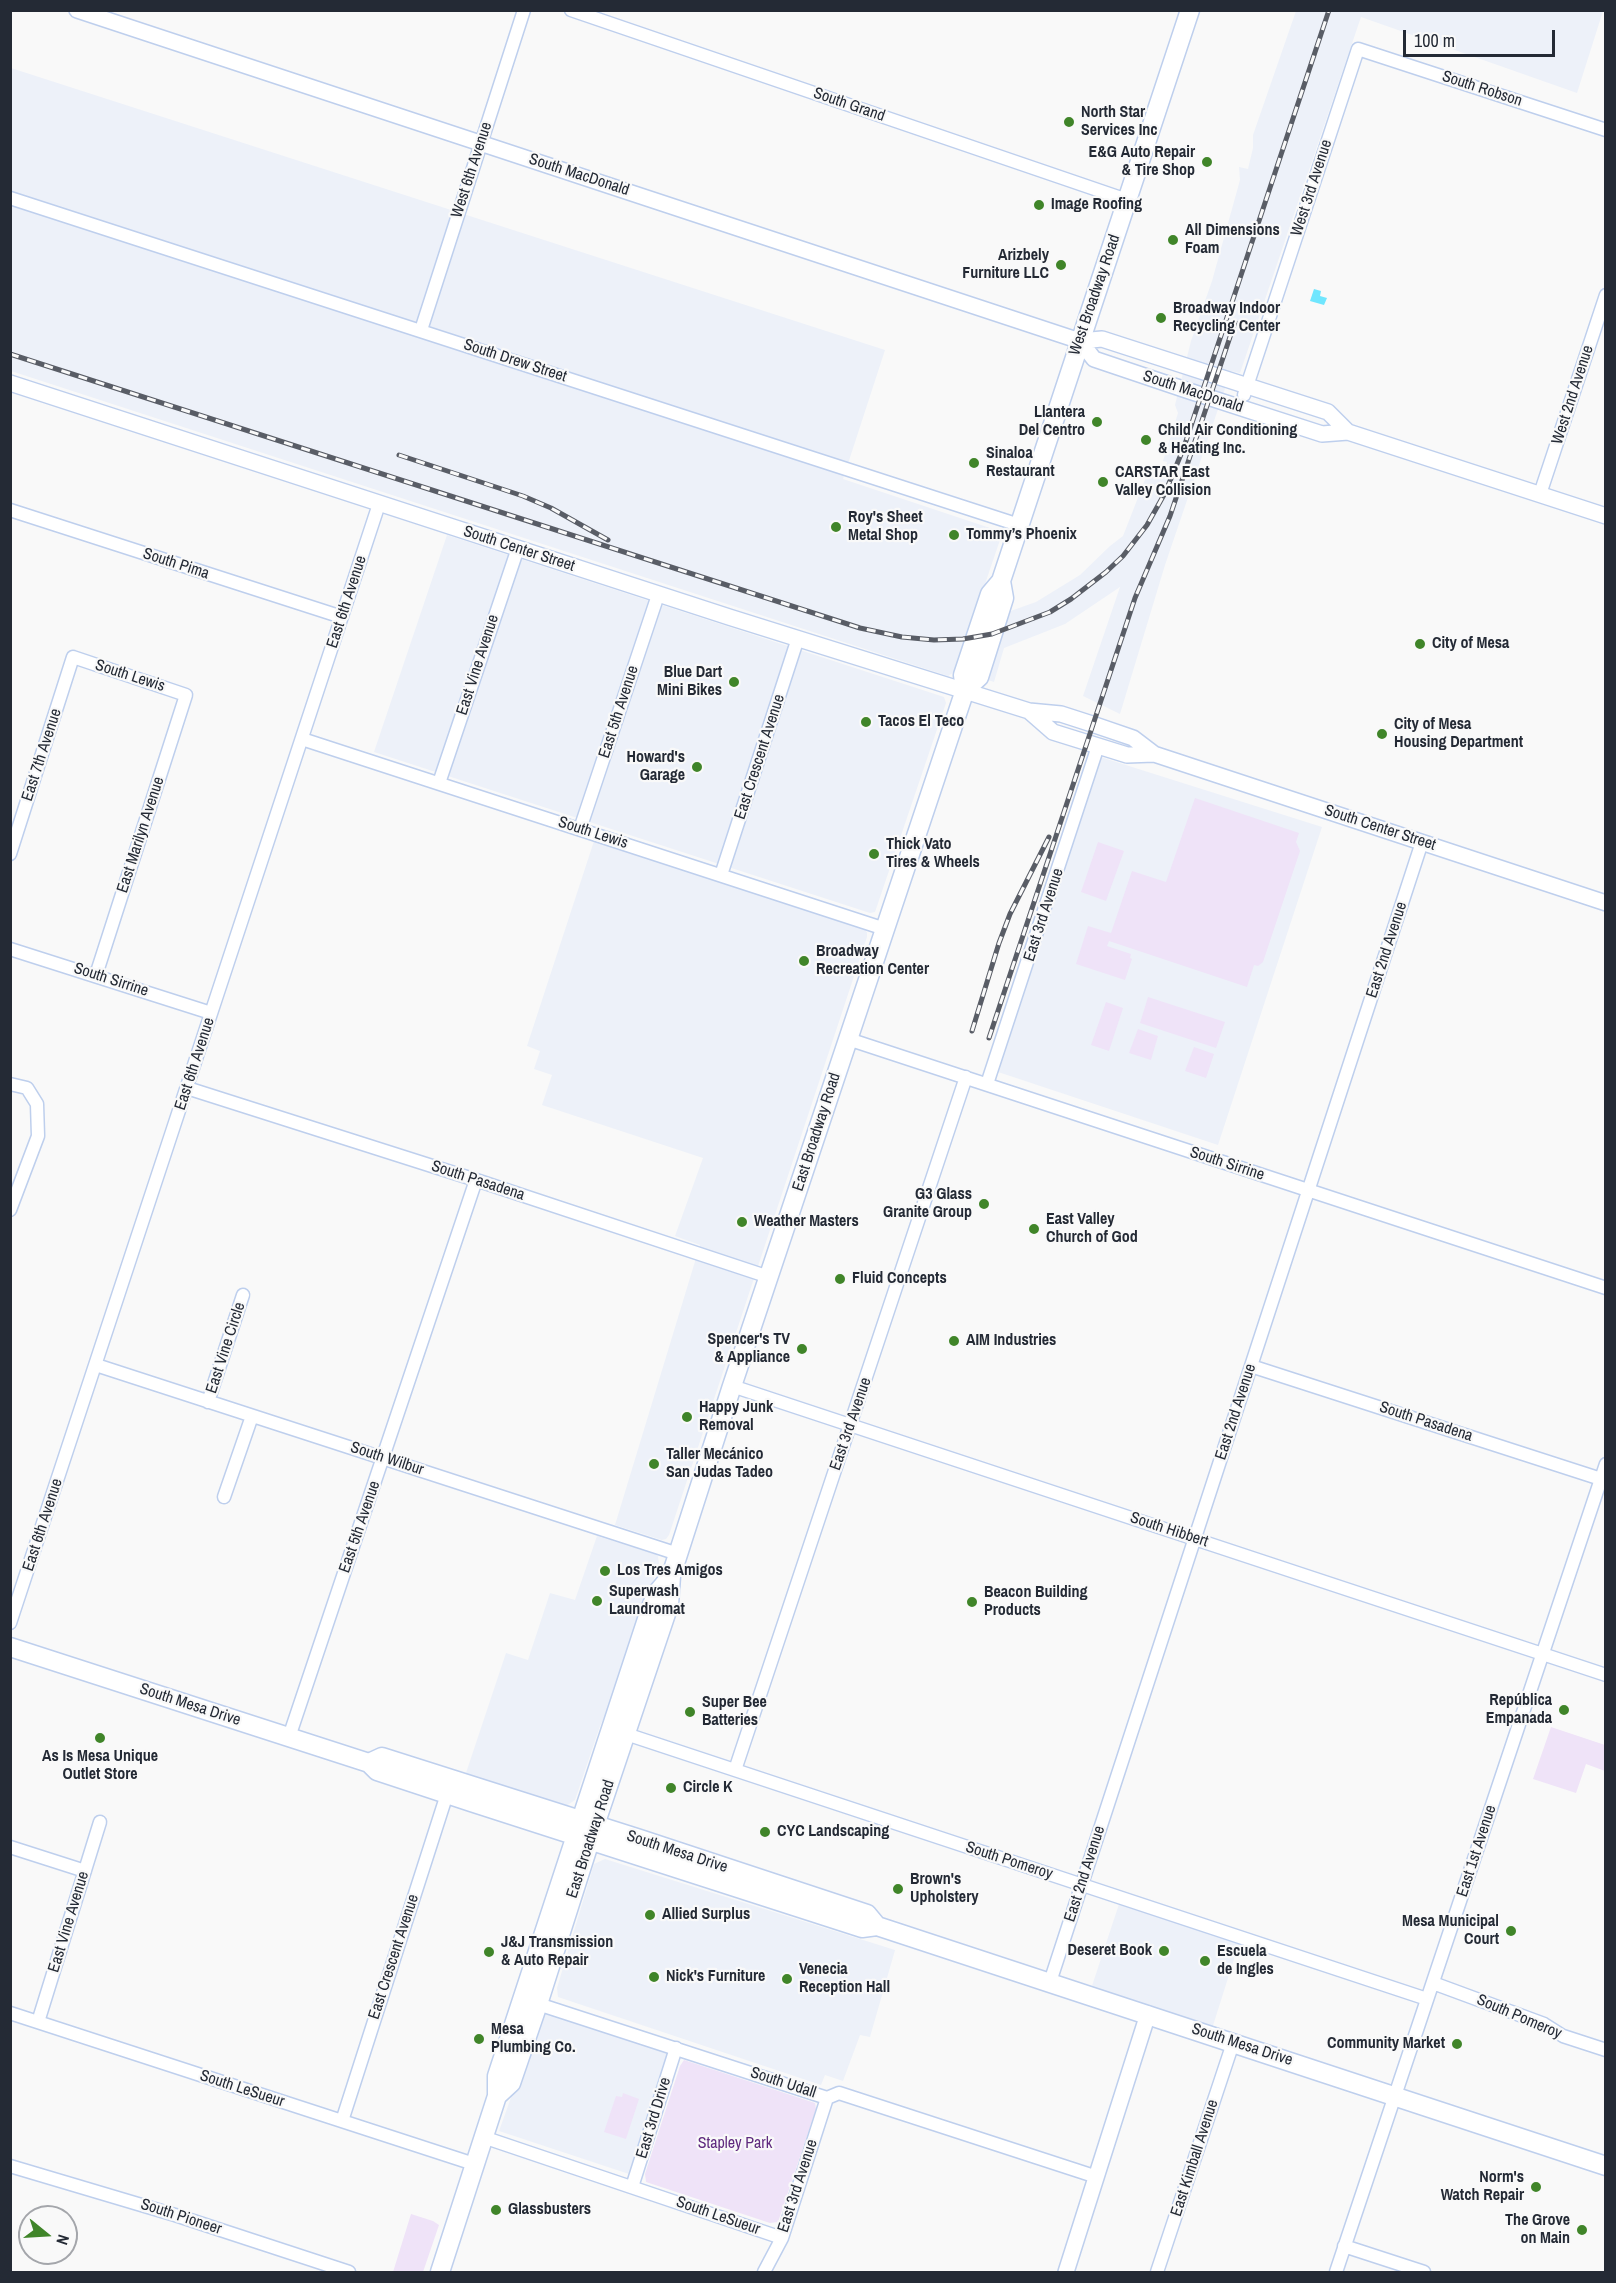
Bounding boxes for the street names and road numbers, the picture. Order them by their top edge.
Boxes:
street label: South Robson [1439,67,1525,111]
street label: South Grand [811,84,887,126]
street label: West 6th Avenue [448,120,496,220]
street label: West 3rd Avenue [1287,137,1337,239]
street label: South MacDonald [526,150,632,200]
street label: West Broadway Road [1065,232,1125,358]
street label: South Drew Street [461,335,569,387]
street label: West 2nd Avenue [1548,343,1598,447]
street label: South MacDonald [1140,367,1246,417]
street label: South Center Street [461,522,577,576]
street label: South Pima [140,544,212,584]
street label: East 6th Avenue [323,553,371,651]
street label: East Vine Avenue [453,612,503,718]
street label: South Lewis [93,656,167,696]
street label: East 5th Avenue [595,663,643,761]
street label: East Crescent Avenue [731,692,789,822]
street label: East 7th Avenue [18,706,66,804]
street label: East Marilyn Avenue [113,775,169,895]
street label: South Center Street [1322,801,1438,855]
street label: South Lewis [556,813,630,853]
street label: East 3rd Avenue [1020,866,1068,964]
street label: East 2nd Avenue [1362,900,1412,1000]
street label: South Sirrine [71,959,151,1001]
street label: East 6th Avenue [171,1015,219,1113]
street label: East Broadway Road [789,1070,845,1194]
street label: South Sirrine [1187,1143,1267,1185]
street label: South Pasadena [429,1157,527,1205]
street label: East Vine Circle [202,1300,250,1396]
street label: East 2nd Avenue [1211,1362,1261,1462]
street label: East 3rd Avenue [826,1375,876,1473]
street label: South Pasadena [1377,1398,1475,1446]
street label: South Wilbur [348,1438,426,1480]
street label: East 6th Avenue [19,1476,67,1574]
street label: East 5th Avenue [335,1478,385,1576]
street label: South Hibbert [1128,1508,1210,1552]
street label: South Mesa Drive [137,1680,243,1730]
street label: East Broadway Road [563,1777,619,1901]
street label: East 1st Avenue [1453,1803,1501,1899]
street label: East 2nd Avenue [1060,1824,1110,1924]
street label: South Mesa Drive [624,1827,730,1877]
street label: South Pomeroy [963,1838,1055,1884]
street label: East Vine Avenue [45,1869,93,1975]
street label: East Crescent Avenue [365,1892,423,2022]
street label: South Pomeroy [1474,1990,1564,2044]
street label: South Mesa Drive [1189,2020,1295,2070]
street label: South Udall [748,2063,818,2103]
street label: South LeSueur [197,2066,287,2112]
street label: East 3rd Drive [633,2075,675,2161]
street label: East Kimball Avenue [1167,2097,1223,2219]
street label: East 3rd Avenue [774,2137,822,2235]
street label: South LeSueur [673,2193,763,2239]
street label: South Pioneer [138,2195,224,2239]

